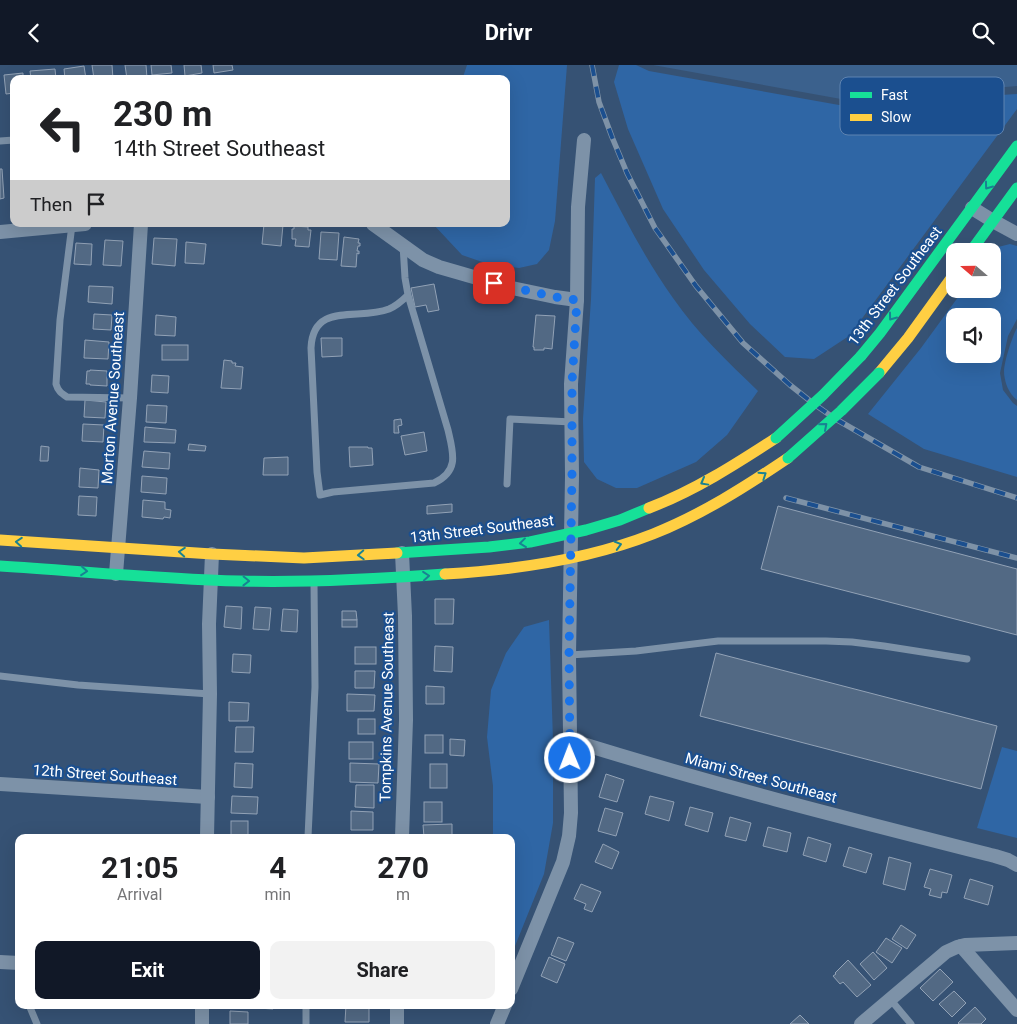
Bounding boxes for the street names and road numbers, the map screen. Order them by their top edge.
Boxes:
street label: 13th Street Southeast [844,223,946,349]
street label: Morton Avenue Southeast [98,311,128,485]
street label: 13th Street Southeast [409,511,555,547]
street label: Tompkins Avenue Southeast [376,612,398,802]
street label: Miami Street Southeast [683,749,839,807]
street label: 12th Street Southeast [32,761,178,789]

